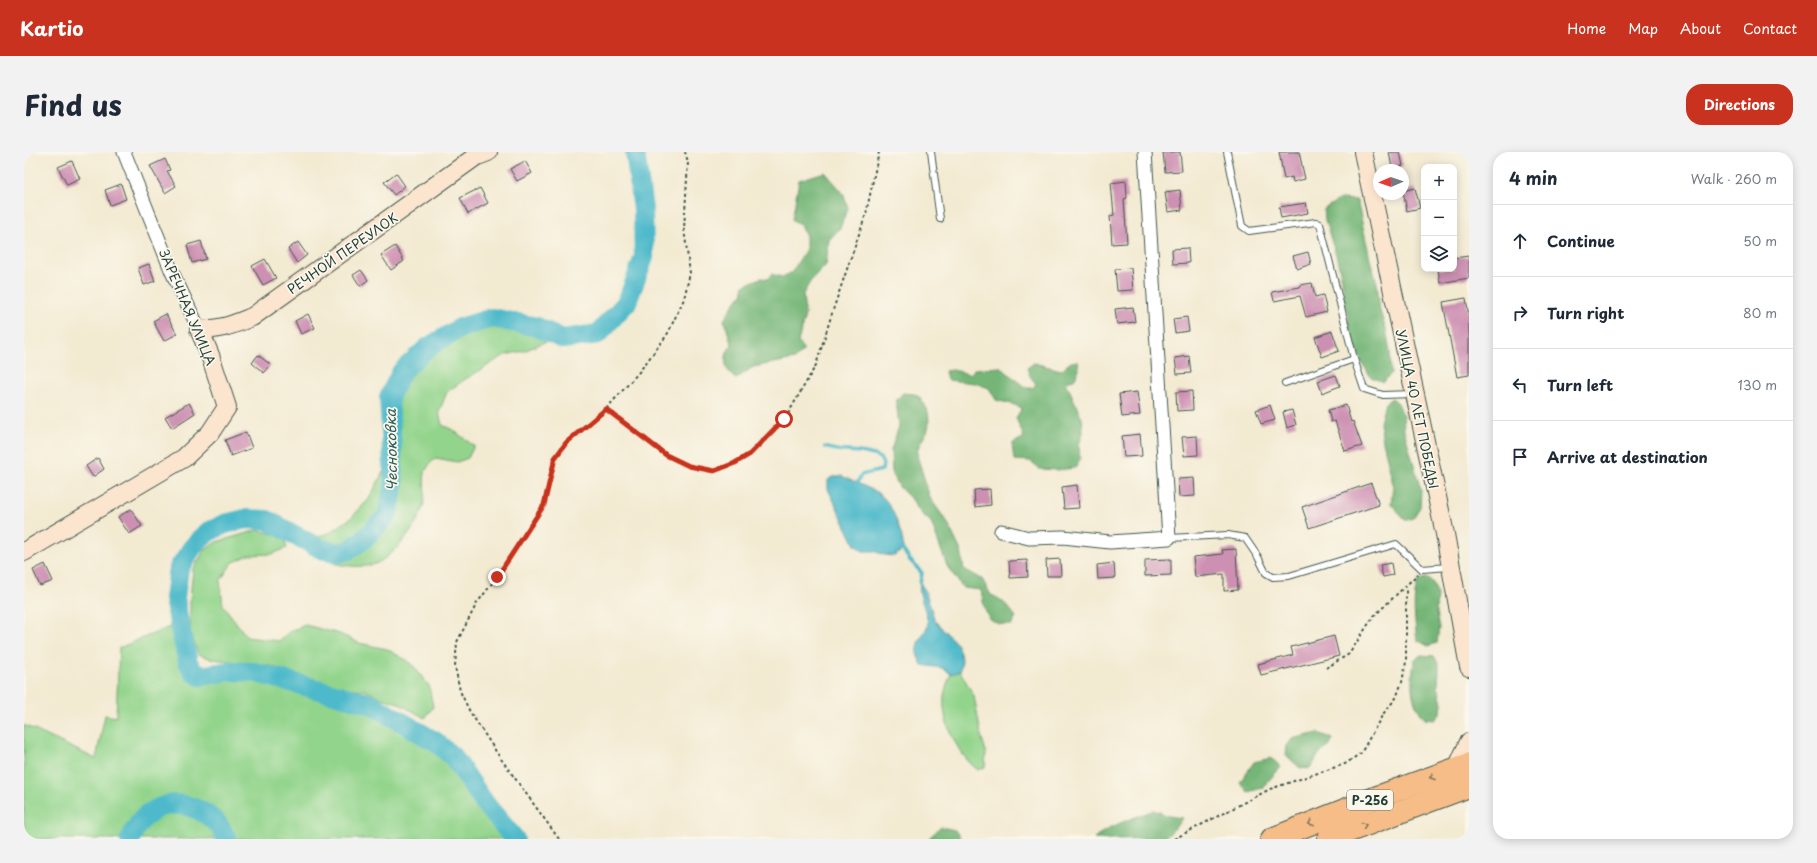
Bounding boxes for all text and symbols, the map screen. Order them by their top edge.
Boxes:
text: Kartio [20,14,83,42]
text: Home [1567,18,1606,39]
text: Map [1628,18,1658,39]
text: About [1680,18,1721,39]
text: Contact [1743,18,1797,39]
text: Find us [24,83,122,126]
button: Directions [1686,84,1793,125]
north arrow [1373,164,1409,200]
map controls [1421,164,1457,272]
button: + [1421,164,1457,200]
text: 4 min [1509,165,1557,191]
text: Walk · 260 m [1691,169,1777,188]
button: − [1421,200,1457,236]
street label: РЕЧНОЙ ПЕРЕУЛОК [283,208,401,298]
text: Continue [1547,229,1615,252]
icon: ahead [1509,230,1531,252]
text: 50 m [1743,231,1777,250]
button: layers [1421,236,1457,272]
street label: ЗАРЕЧНАЯ УЛИЦА [155,246,221,368]
text: Turn right [1547,301,1624,324]
icon: right [1509,302,1531,324]
text: 80 m [1743,303,1777,322]
street label: УЛИЦА 40 ЛЕТ ПОБЕДЫ [1392,327,1444,491]
text: Turn left [1547,373,1613,396]
icon: left [1509,374,1531,396]
text: 130 m [1738,375,1777,394]
water label: Чесноковка [380,407,402,491]
route start [775,410,793,428]
text: Arrive at destination [1547,445,1708,468]
icon: arrive [1509,446,1531,468]
route end [488,568,506,586]
one-way arrow [1429,772,1436,780]
road number: Р-256 [1347,790,1393,810]
one-way arrow [1307,818,1315,826]
one-way arrow [1361,821,1368,829]

